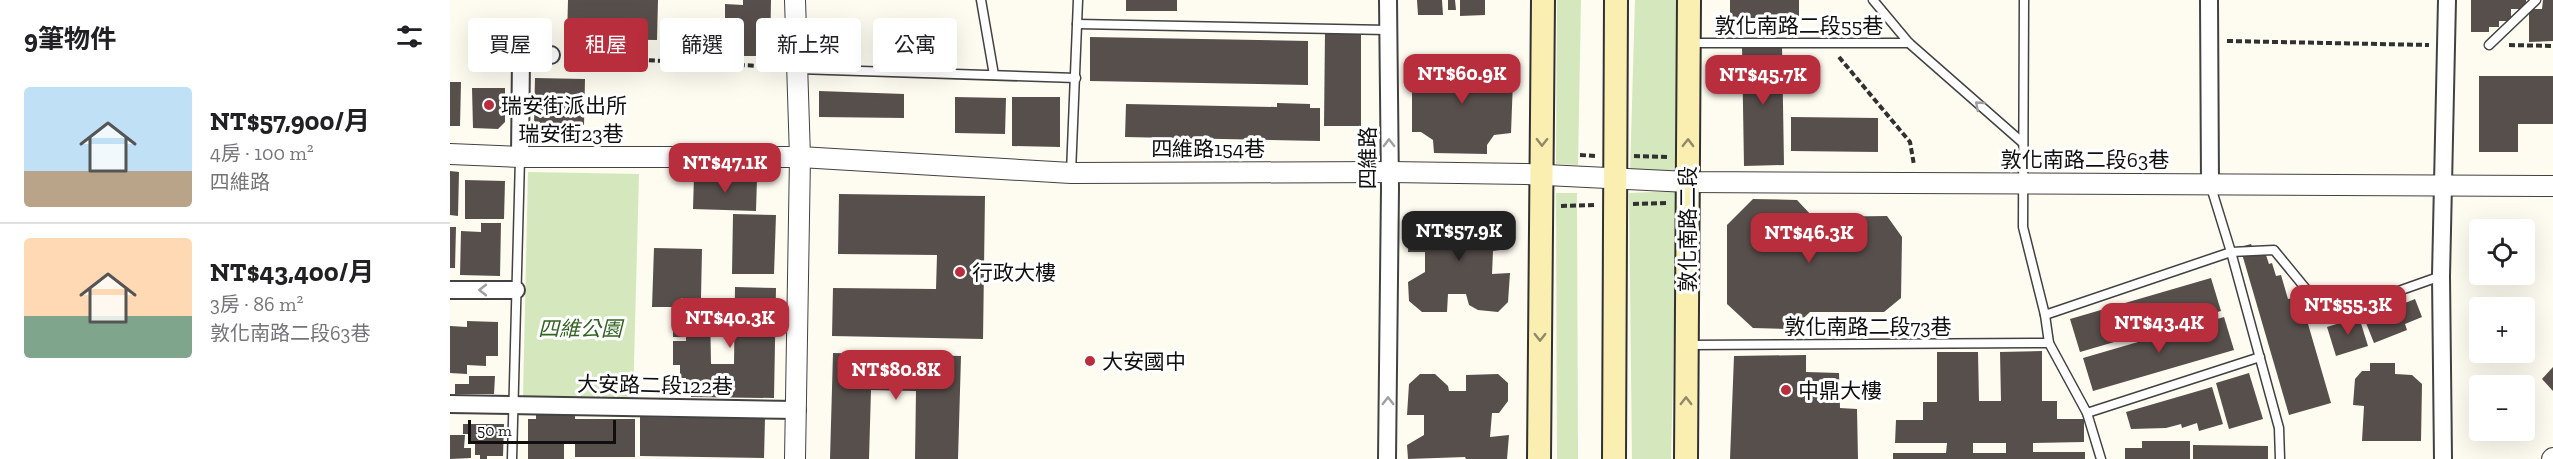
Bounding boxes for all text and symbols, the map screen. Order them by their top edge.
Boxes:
street label: 敦化南路二段55巷 [1715,13,1883,38]
chip: 買屋 [468,18,552,72]
chip: 租屋 [564,18,648,72]
chip: 篩選 [660,18,744,72]
chip: 新上架 [756,18,861,72]
chip: 公寓 [873,18,957,72]
icon: filters [393,20,426,53]
text: 9筆物件 [24,23,116,55]
pin: NT$60.9K [1400,54,1524,105]
pin: NT$45.7K [1701,55,1825,106]
text: NT$60.9K [1417,61,1507,85]
text: NT$45.7K [1719,62,1807,86]
place label: 瑞安街派出所 [501,93,627,118]
marker: 瑞安街派出所 [482,98,496,112]
one-way arrow [1975,101,1986,112]
text: NT$57,900/月 [210,105,370,137]
icon: home [72,111,144,183]
street label: 瑞安街23巷 [518,121,624,146]
street label: 四維路 [1355,127,1380,190]
street label: 四維路154巷 [1151,136,1265,161]
one-way arrow [1383,138,1395,147]
one-way arrow [1536,138,1548,147]
one-way arrow [1682,138,1694,147]
text: 4房 · 100 m² [210,141,314,165]
pin: NT$47.1K [663,143,787,194]
street label: 敦化南路二段63巷 [2001,147,2169,172]
text: NT$47.1K [683,150,767,174]
street label: 敦化南路二段 [1675,166,1700,292]
text: 四維路 [210,170,270,194]
pin: NT$57.9K [1397,211,1521,262]
pin: NT$46.3K [1747,213,1871,264]
text: NT$57.9K [1416,218,1502,242]
map controls [2469,219,2535,441]
button: locate [2469,219,2535,285]
text: NT$46.3K [1765,220,1853,244]
text: NT$43,400/月 [210,256,374,288]
place label: 行政大樓 [972,260,1056,285]
icon: home [72,262,144,334]
marker: 行政大樓 [953,265,967,279]
one-way arrow [478,284,487,296]
pin: NT$55.3K [2286,285,2410,336]
text: 3房 · 86 m² [210,292,303,316]
text: NT$55.3K [2304,292,2392,316]
button: + [2469,297,2535,363]
pin: NT$40.3K [668,298,792,349]
pin: NT$43.4K [2097,303,2221,354]
text: NT$40.3K [685,305,775,329]
text: NT$43.4K [2114,310,2204,334]
street label: 敦化南路二段73巷 [1784,314,1952,339]
park label: 四維公園 [538,316,625,341]
text: 敦化南路二段63巷 [210,321,370,345]
one-way arrow [1534,333,1546,342]
place label: 大安國中 [1102,349,1186,374]
pin: NT$80.8K [834,350,958,401]
marker: 大安國中 [1083,354,1097,368]
text: NT$80.8K [851,357,941,381]
street label: 大安路二段122巷 [577,371,733,399]
button: − [2469,375,2535,441]
place label: 中鼎大樓 [1798,378,1882,403]
marker: 中鼎大樓 [1779,383,1793,397]
one-way arrow [1382,396,1394,405]
one-way arrow [1680,396,1692,405]
scale bar [468,417,616,444]
text: 50 m [477,421,512,440]

